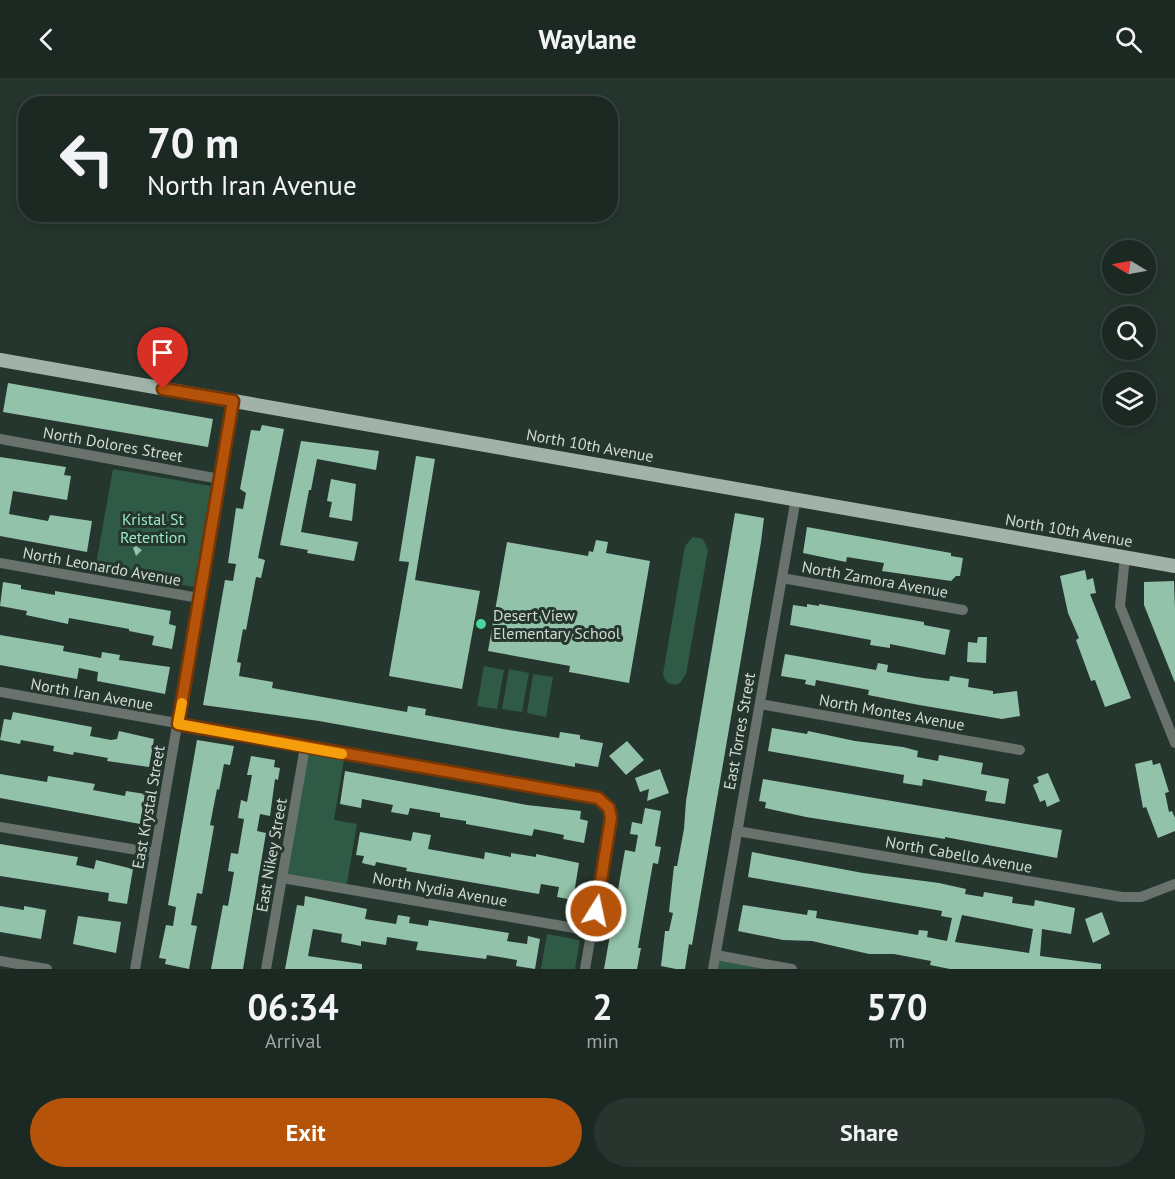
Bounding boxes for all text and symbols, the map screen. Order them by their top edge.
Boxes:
text: Waylane [538,22,637,56]
icon: back [30,23,63,56]
icon: search [1112,23,1145,56]
text: 70 m [147,115,239,170]
icon: left [48,120,126,198]
text: North Iran Avenue [147,168,357,202]
north arrow [1102,240,1156,294]
map controls [1102,240,1156,426]
button: search [1102,306,1156,360]
pin [137,327,188,389]
icon: arrive [146,336,179,369]
button: layers [1102,372,1156,426]
street label: North Dolores Street [42,422,185,466]
street label: North 10th Avenue [525,424,655,466]
park label: Kristal St Retention [120,509,186,547]
street label: North 10th Avenue [1004,509,1134,551]
street label: North Leonardo Avenue [21,542,183,590]
street label: North Zamora Avenue [800,556,950,602]
place label: Desert View Elementary School [493,605,621,643]
marker: Desert View Elementary School [474,617,488,631]
street label: East Torres Street [719,670,759,791]
street label: North Iran Avenue [29,673,155,715]
street label: North Montes Avenue [818,689,966,735]
street label: East Krystal Street [127,743,169,870]
street label: East Nikey Street [251,796,291,913]
street label: North Cabello Avenue [884,831,1034,877]
street label: North Nydia Avenue [371,867,509,911]
position arrow [564,879,628,943]
text: 06:34 [247,983,339,1030]
text: 2 [592,983,613,1030]
text: 570 [866,983,928,1030]
text: Arrival [265,1028,321,1054]
text: min [586,1028,619,1054]
text: m [889,1028,905,1054]
button: Exit [30,1098,582,1167]
button: Share [594,1098,1145,1167]

